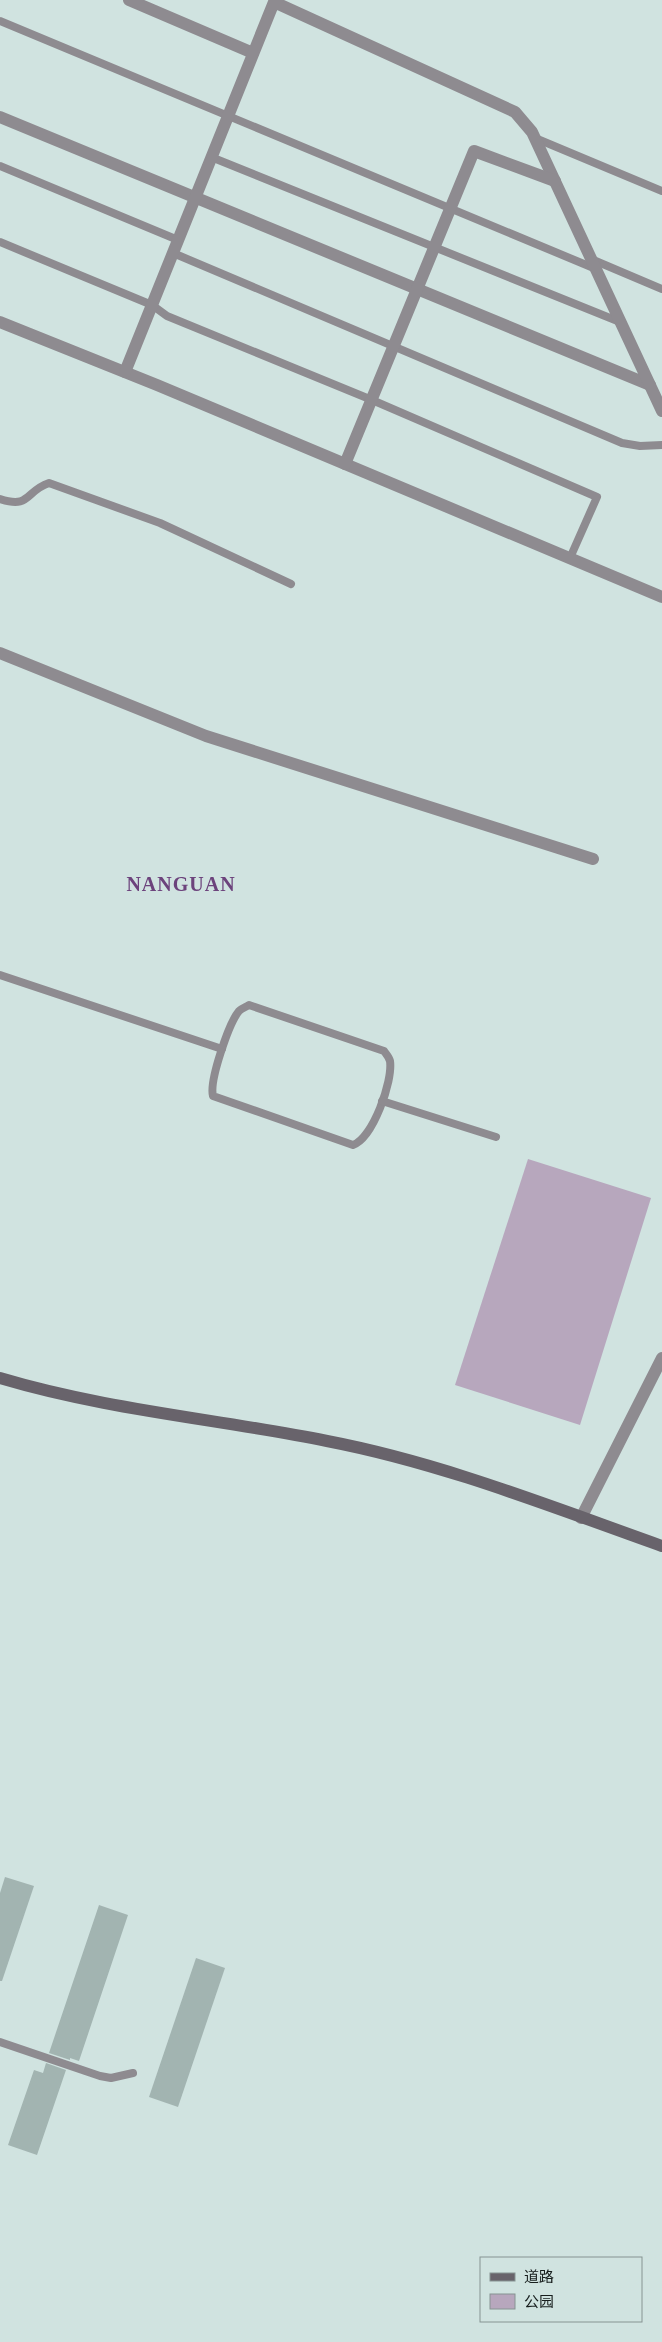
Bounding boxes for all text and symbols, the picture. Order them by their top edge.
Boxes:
district label: NANGUAN [126,873,236,895]
legend [480,2257,642,2322]
text: 道路 [524,2269,554,2285]
text: 公园 [524,2294,554,2310]

